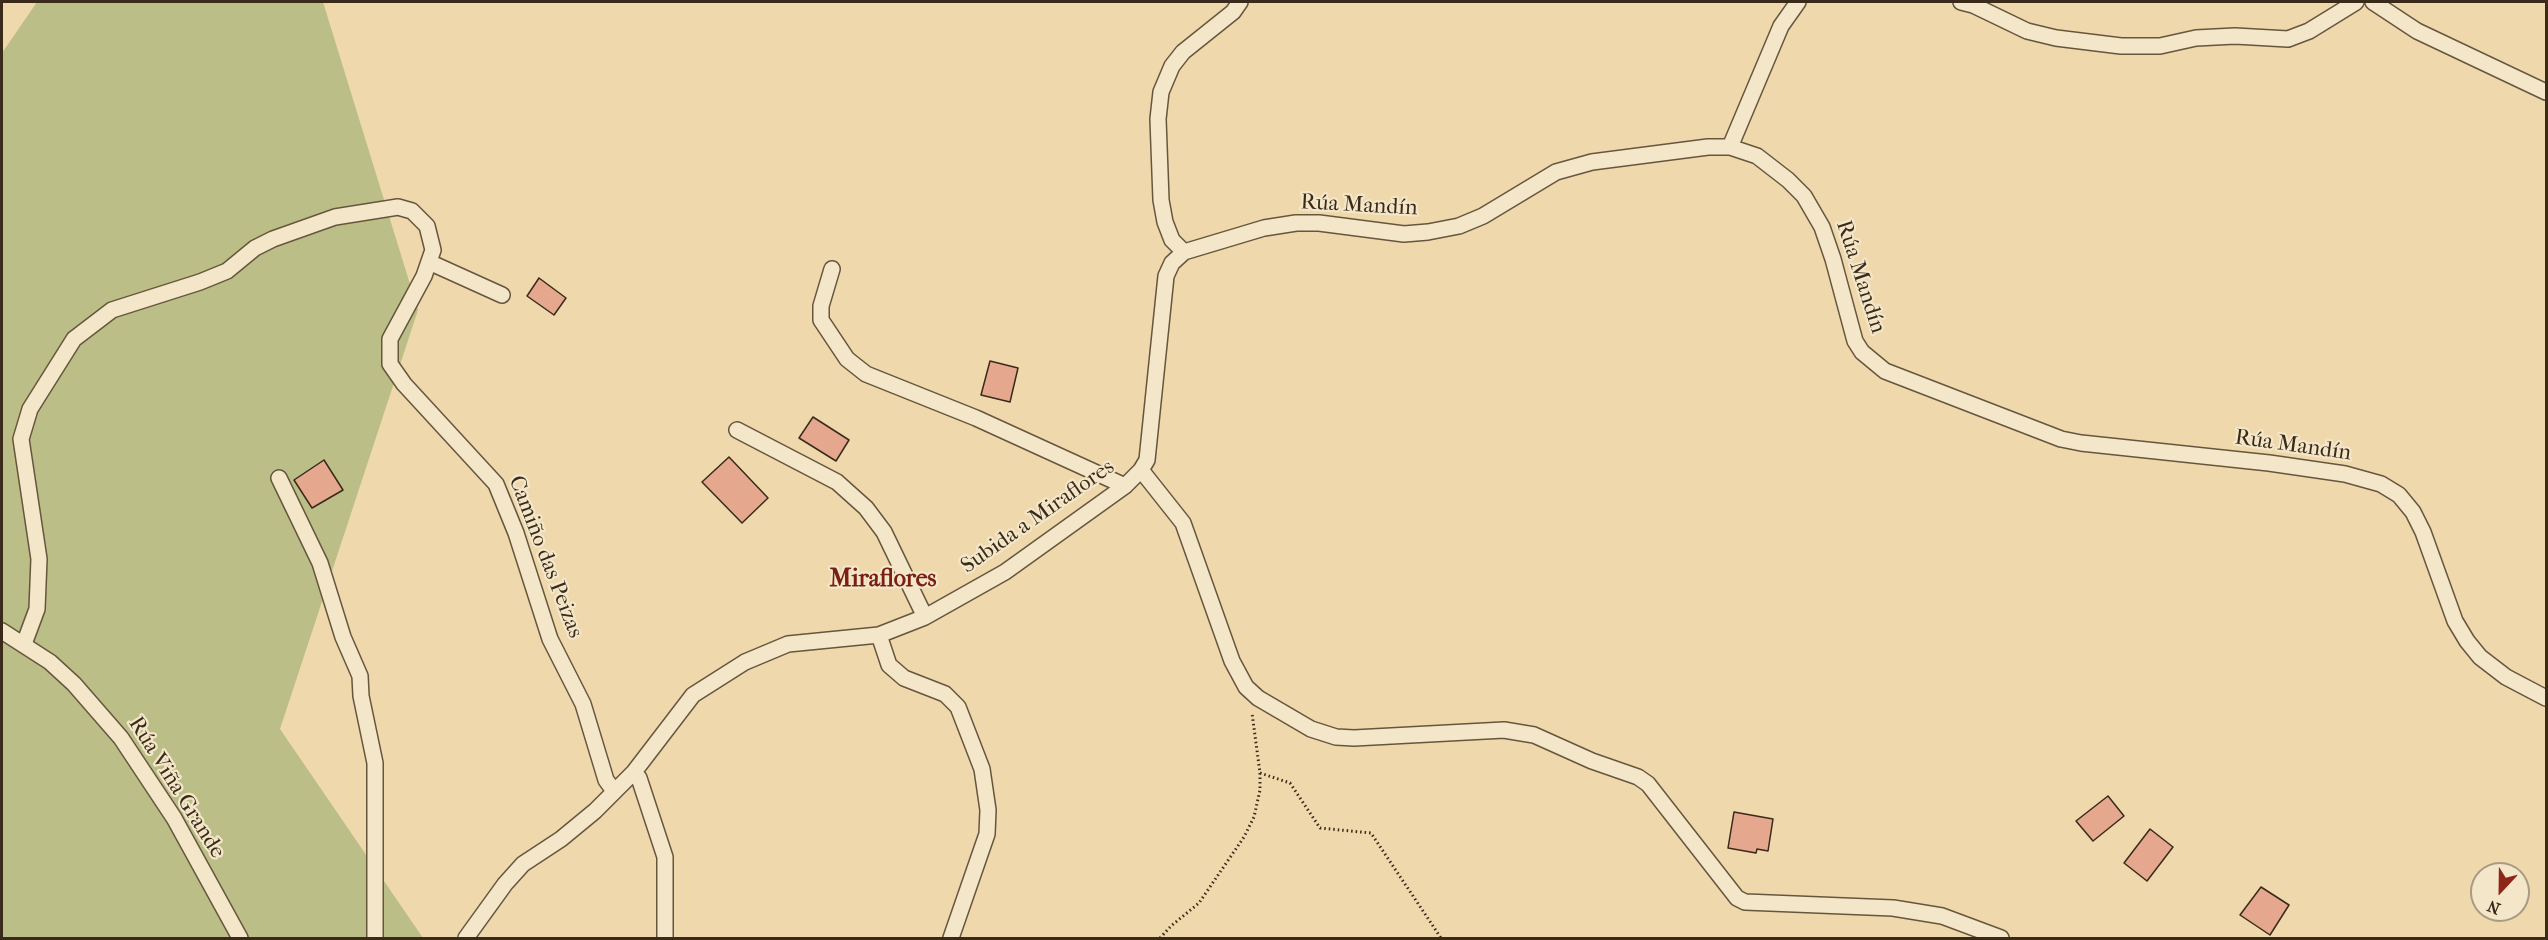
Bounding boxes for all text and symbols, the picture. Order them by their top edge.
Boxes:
street label: Rúa Mandín [1300,190,1418,222]
street label: Rúa Mandín [1829,217,1891,337]
street label: Rúa Mandín [2233,425,2353,467]
street label: Subida a Miraflores [956,454,1120,580]
street label: Camiño das Peizas [502,472,588,642]
district label: Miraflores [830,566,936,594]
street label: Rúa Viña Grande [122,712,230,864]
north arrow [2470,862,2530,922]
text: N [2485,896,2503,918]

